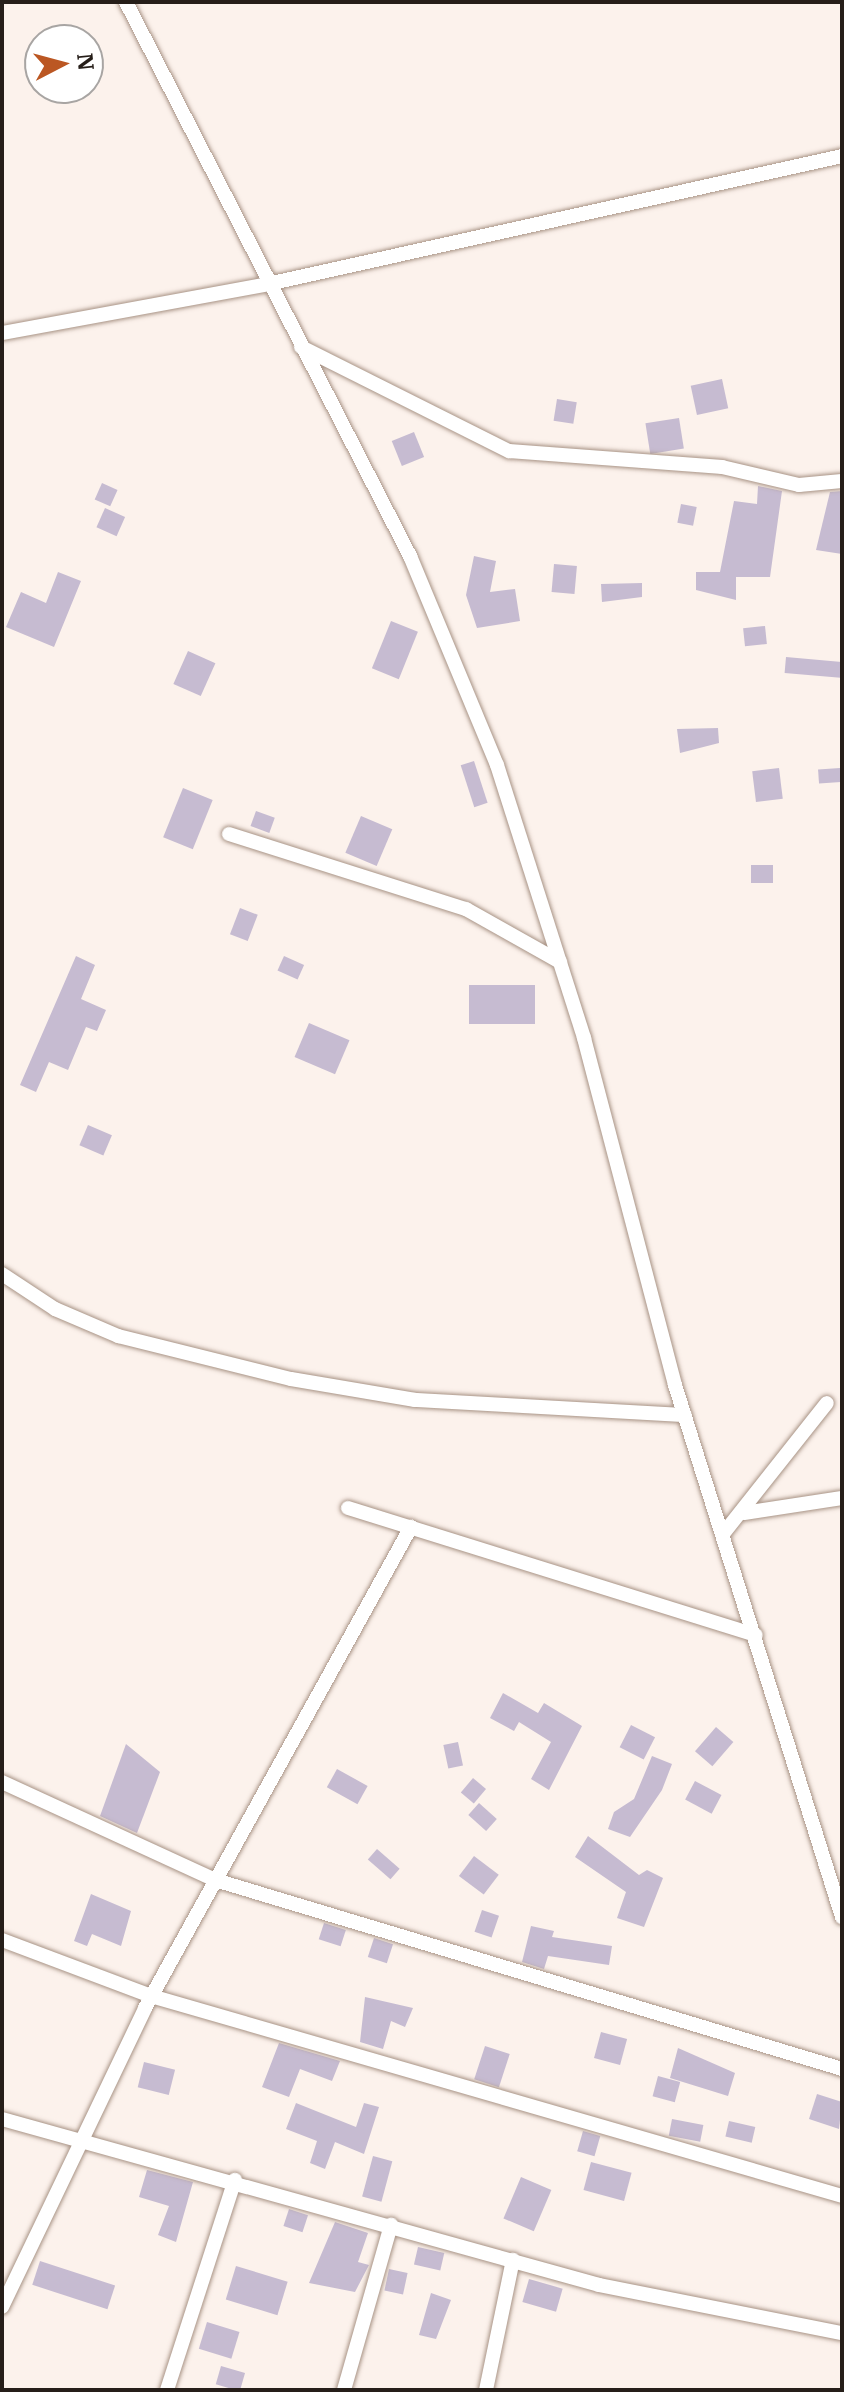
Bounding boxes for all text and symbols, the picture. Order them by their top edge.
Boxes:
north arrow [24,24,104,104]
text: N [71,51,102,72]

